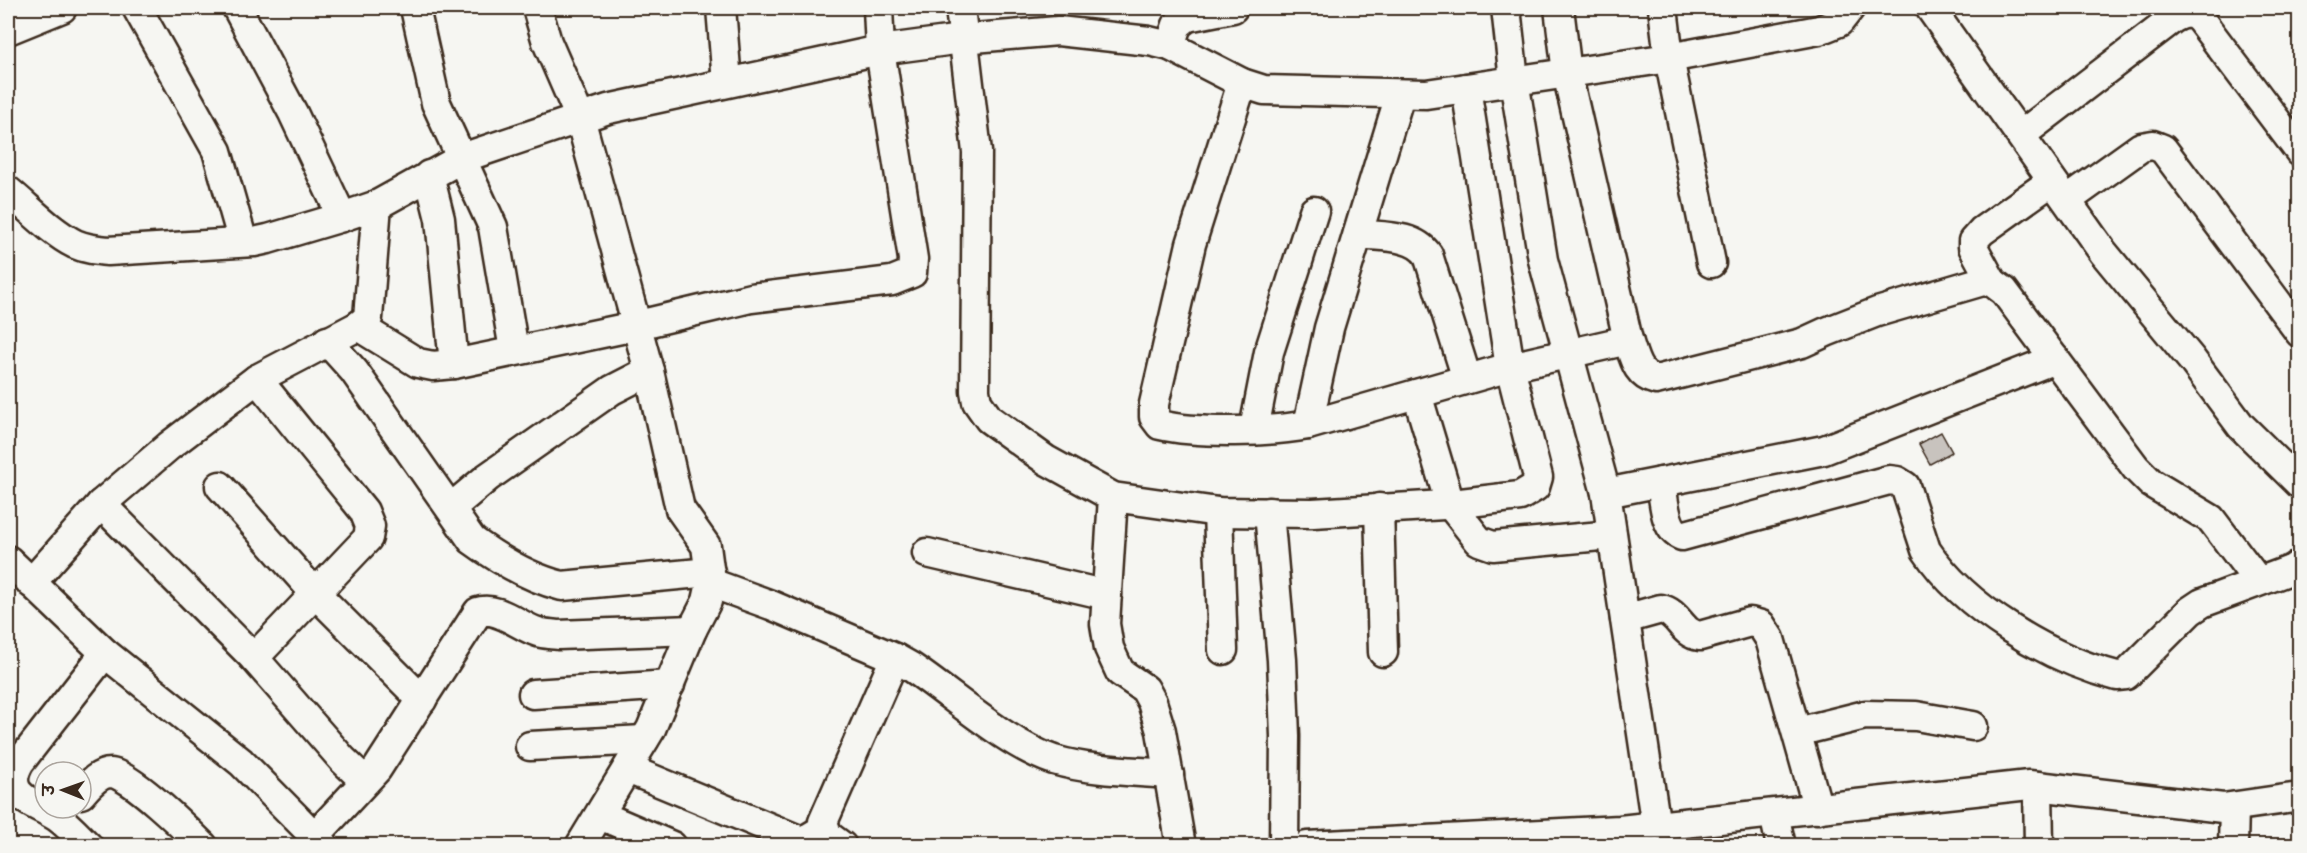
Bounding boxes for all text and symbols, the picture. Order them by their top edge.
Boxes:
north arrow [33,760,93,820]
text: उ [37,783,58,797]

